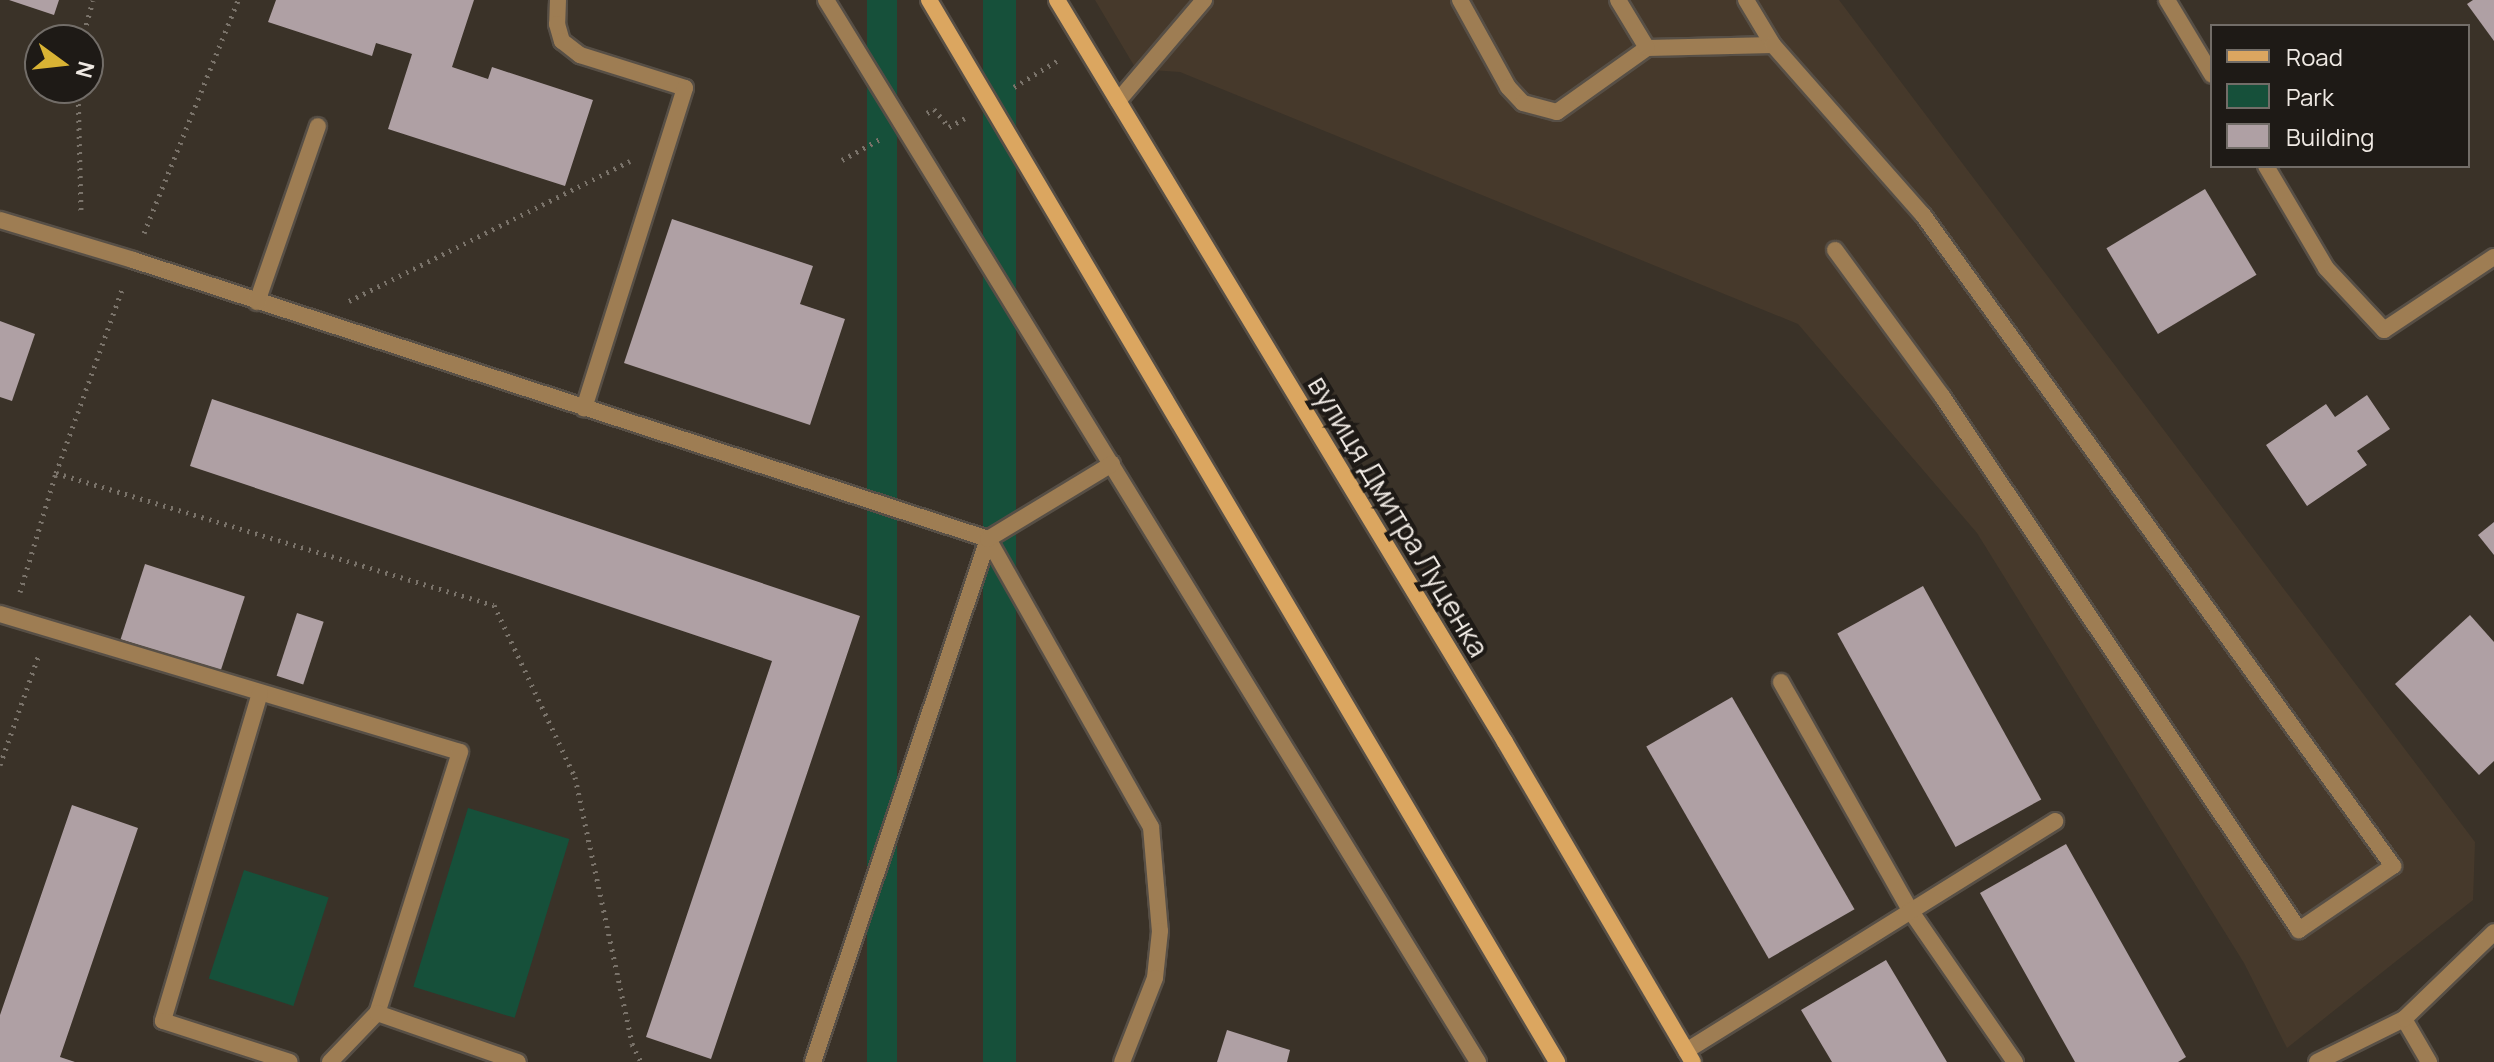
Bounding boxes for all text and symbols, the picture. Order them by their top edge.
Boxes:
north arrow [24,24,104,104]
legend [2210,24,2470,168]
text: Road [2286,40,2343,73]
text: N [69,58,102,81]
text: Park [2286,80,2334,113]
text: Building [2286,120,2374,153]
street label: вулиця Дмитра Луценка [1302,370,1496,662]

